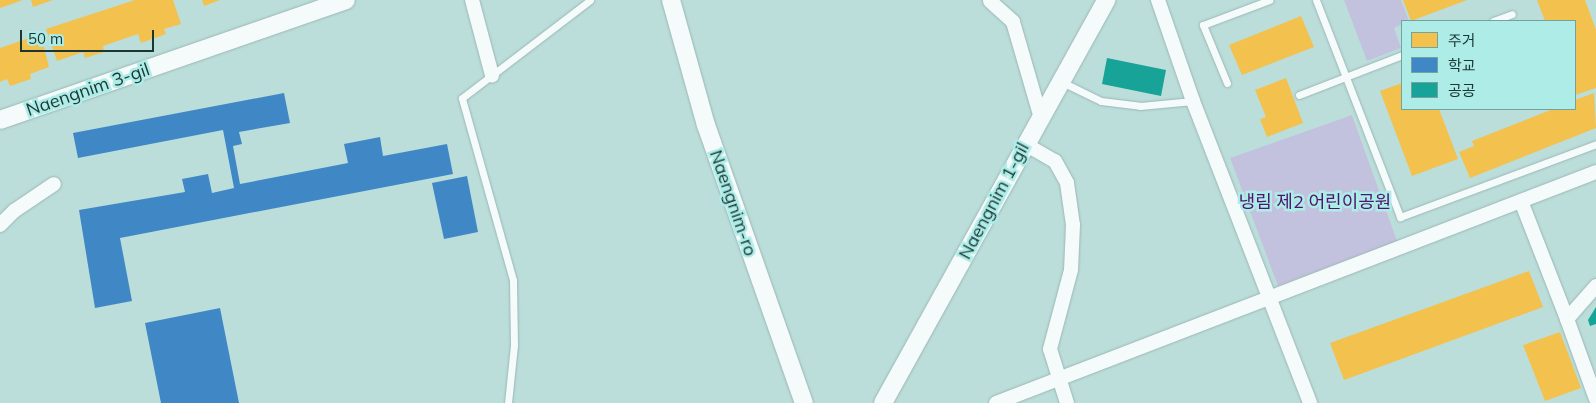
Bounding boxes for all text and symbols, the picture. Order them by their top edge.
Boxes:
scale bar [22,20,156,52]
legend [1401,20,1576,110]
text: 50 m [28,29,63,48]
text: 주거 [1448,31,1476,50]
text: 학교 [1448,56,1476,75]
street label: Naengnim 3-gil [24,59,152,121]
text: 공공 [1448,81,1476,100]
street label: Naengnim 1-gil [954,139,1034,263]
street label: Naengnim-ro [705,147,761,259]
park label: 냉림 제2 어린이공원 [1239,191,1391,213]

